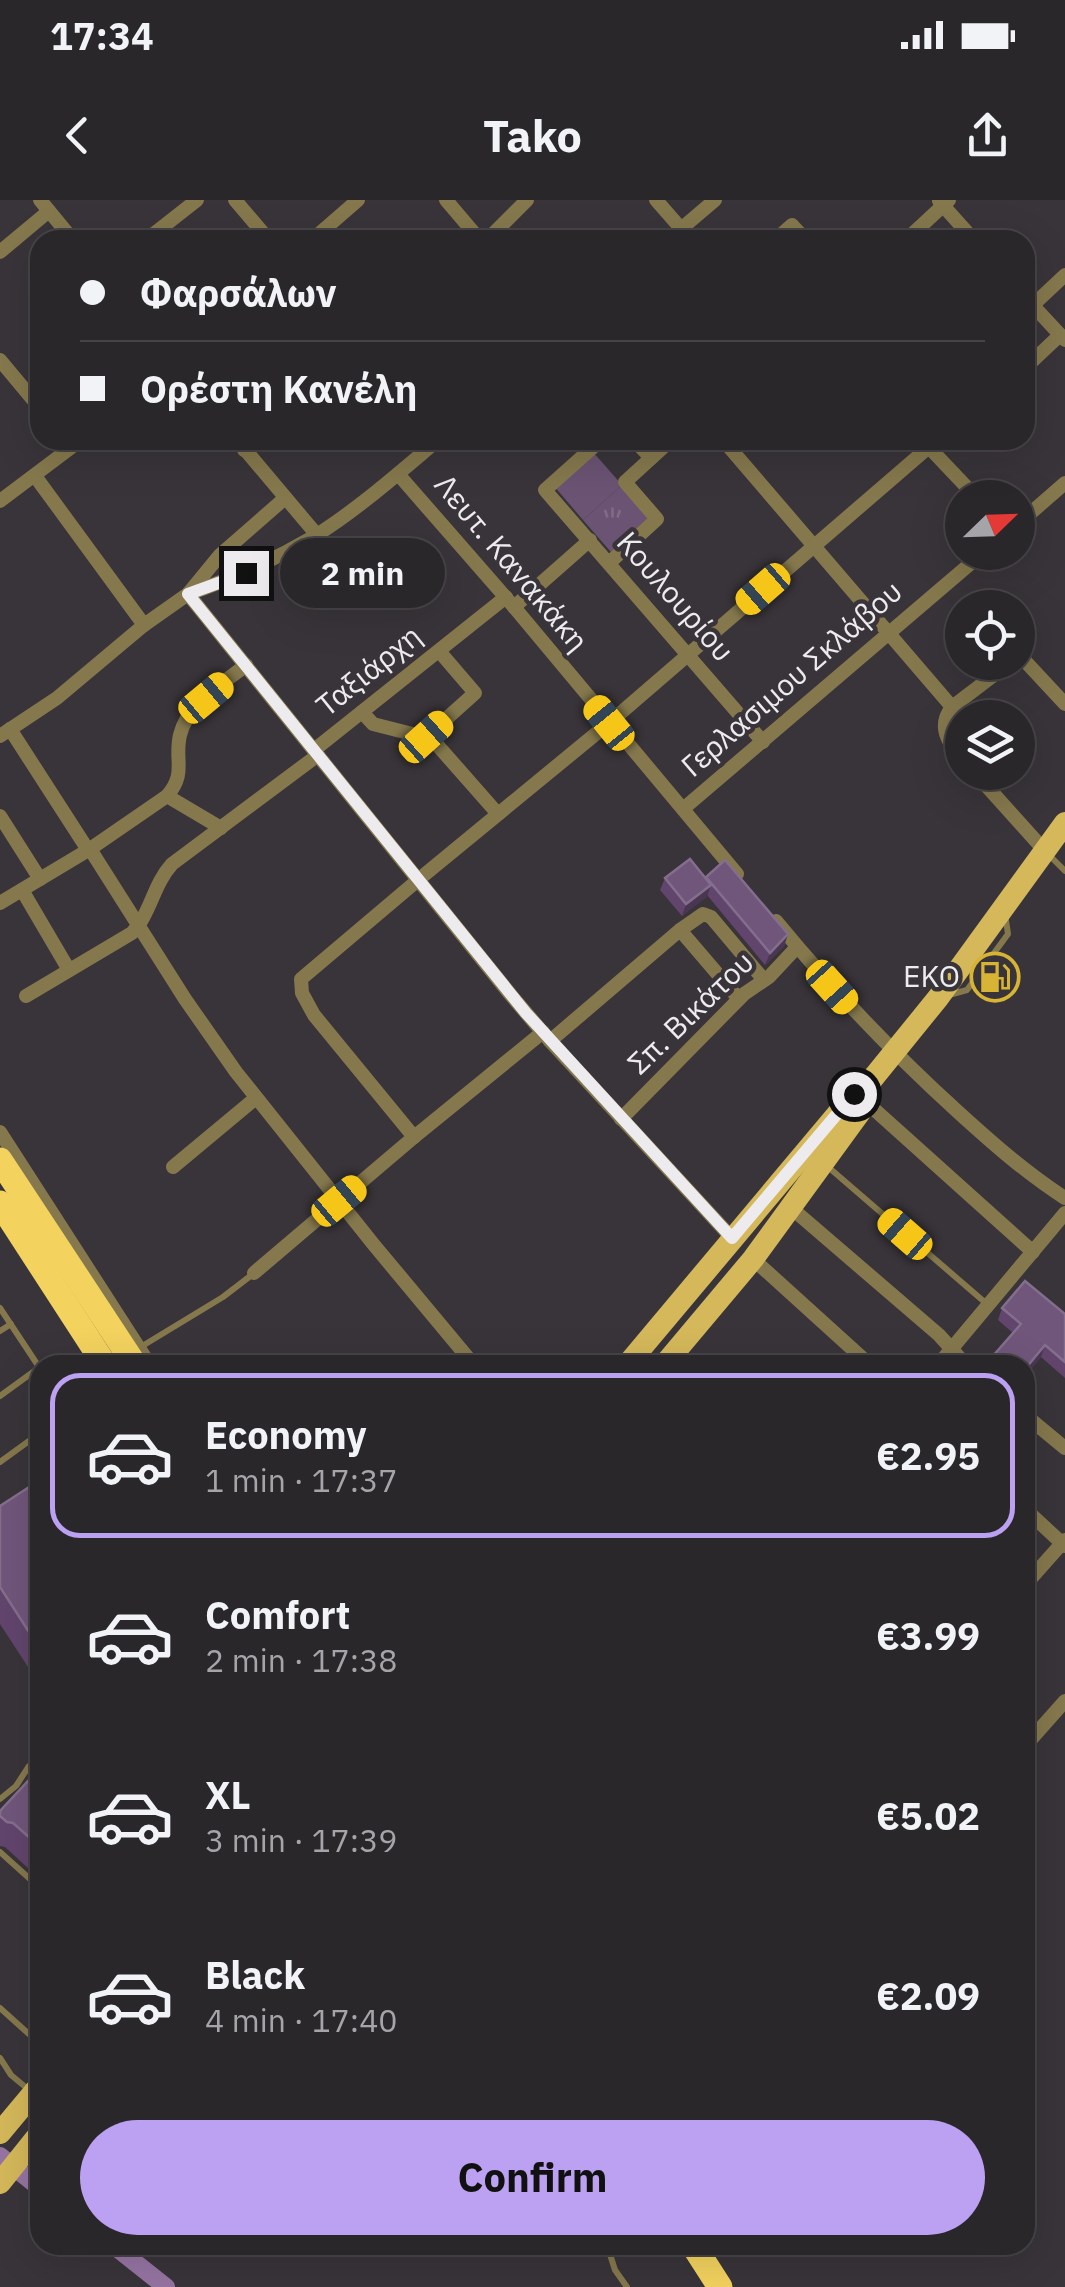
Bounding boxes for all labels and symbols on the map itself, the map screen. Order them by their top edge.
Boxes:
street label: Λευτ. Κανακάκη [427,465,598,659]
north arrow [945,480,1035,570]
street label: Κουλουρίου [609,523,743,669]
callout: 2 min [281,538,446,608]
route end [224,551,269,596]
car [731,558,795,620]
street label: Γερλασιμου Σκλάβου [672,571,910,785]
street label: Ταξιάρχη [307,616,429,724]
car [173,667,239,729]
car [578,690,640,756]
car [394,706,458,768]
street label: Σπ. Βικάτου [619,942,761,1082]
fuel station icon: EKO [969,951,1021,1003]
car [801,955,863,1019]
place label: EKO [903,956,960,995]
route start [832,1072,877,1117]
car [306,1170,372,1232]
car [873,1203,937,1265]

